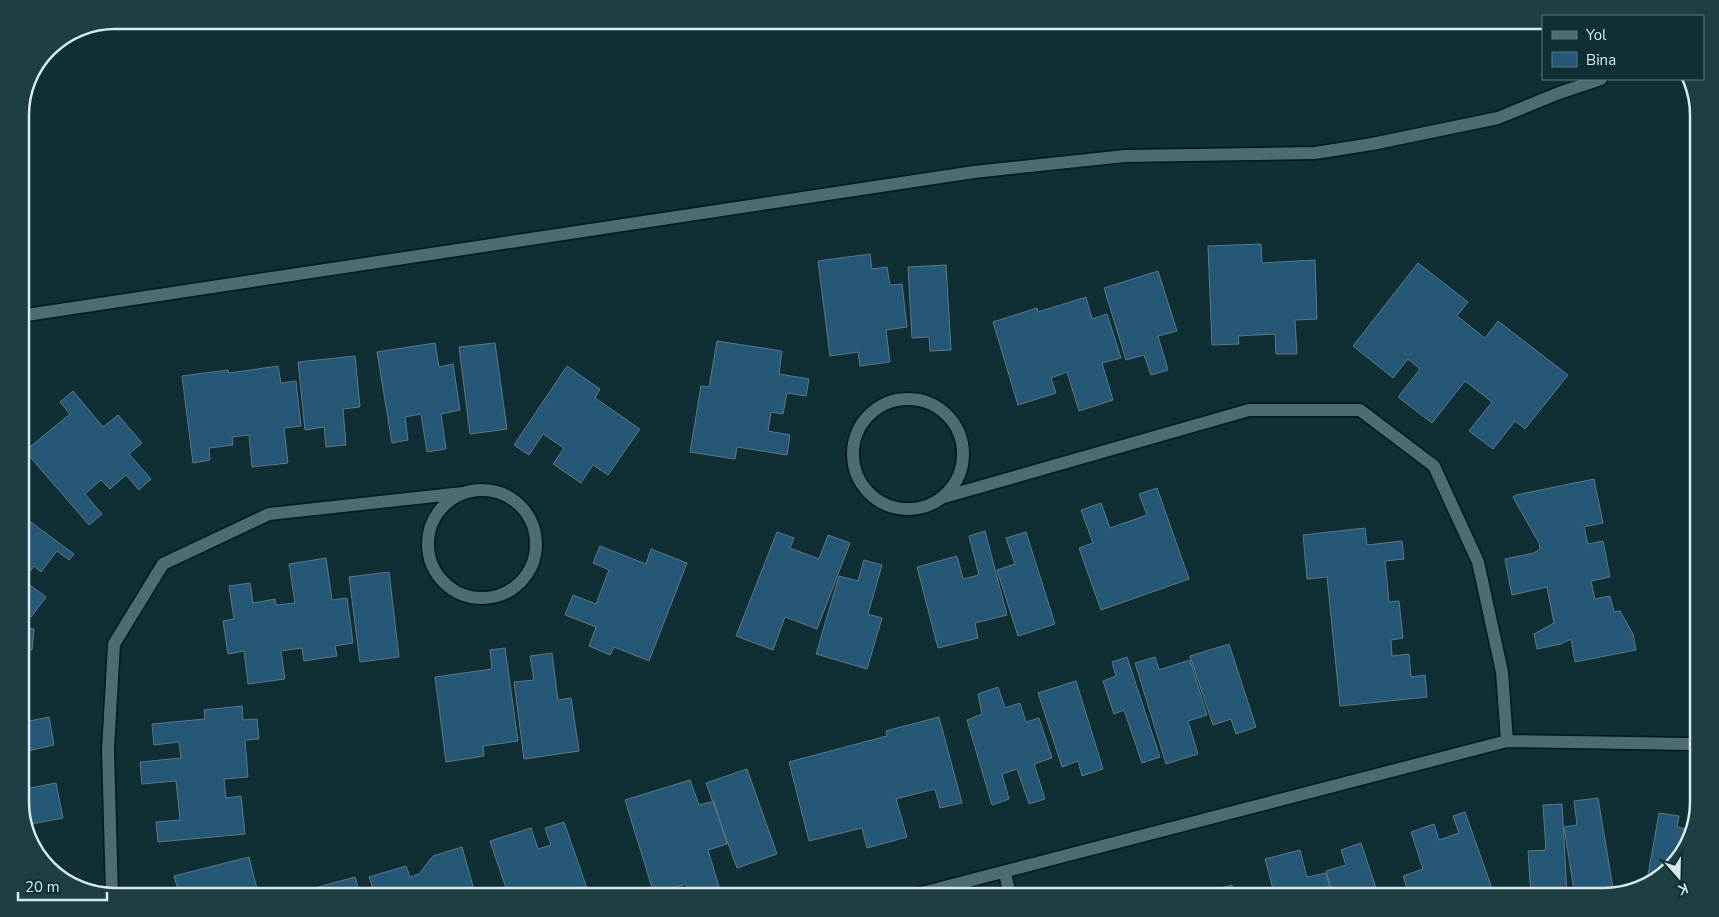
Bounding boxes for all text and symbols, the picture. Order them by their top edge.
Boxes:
legend [1542,15,1704,80]
text: Yol [1585,25,1607,45]
text: Bina [1586,50,1616,70]
north arrow [1654,852,1704,902]
scale bar [18,870,106,902]
text: 20 m [25,877,60,897]
text: K [1675,878,1691,900]

